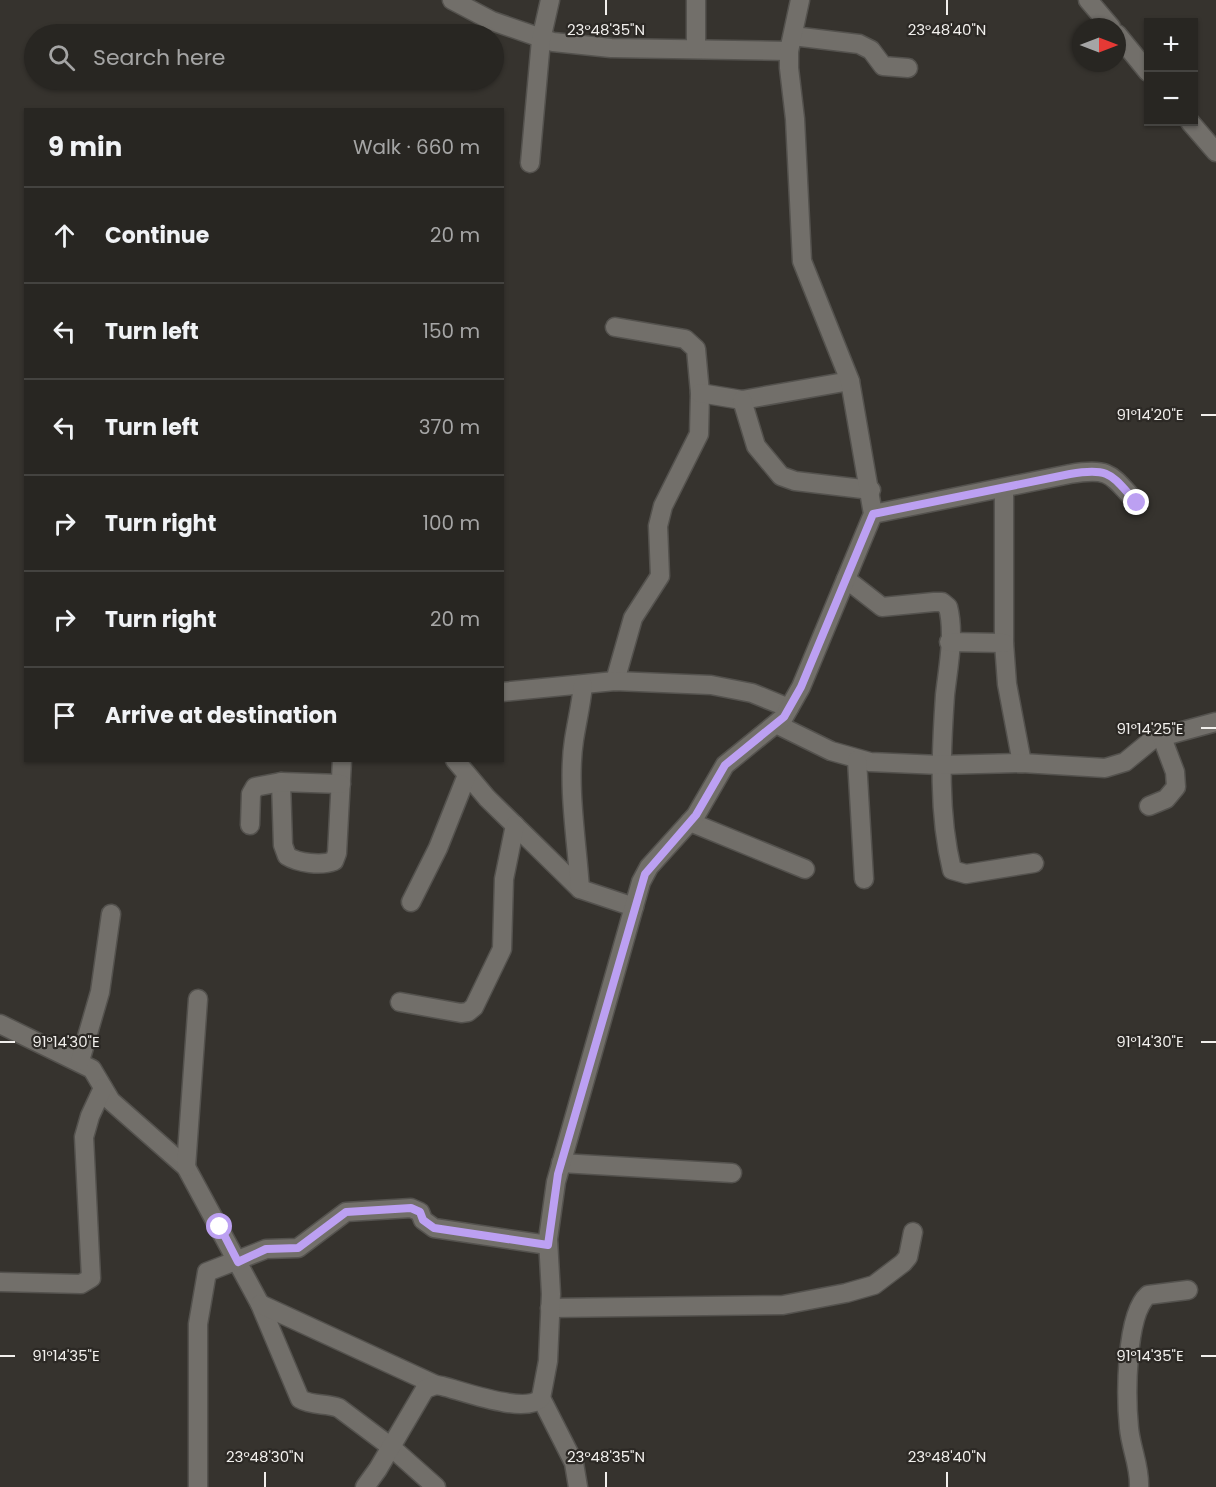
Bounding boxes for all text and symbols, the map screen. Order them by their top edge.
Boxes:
north arrow [1072,18,1126,72]
map controls [1144,18,1198,126]
button: + [1144,18,1198,72]
text: 23°48'35"N [567,19,645,40]
text: 23°48'40"N [908,19,986,40]
search box [24,24,504,90]
icon: search [45,41,78,74]
text: Search here [93,42,226,73]
button: − [1144,72,1198,126]
text: 9 min [48,129,122,165]
text: Walk · 660 m [353,133,480,161]
icon: ahead [48,219,81,252]
text: Continue [105,220,209,251]
text: 20 m [430,221,480,249]
icon: left [48,315,81,348]
text: Turn left [105,316,199,347]
text: 150 m [423,317,480,345]
text: 91°14'20"E [1116,404,1184,425]
icon: left [48,411,81,444]
text: Turn left [105,412,199,443]
text: 370 m [419,413,480,441]
route end [1123,489,1149,515]
icon: right [48,507,81,540]
text: Turn right [105,508,216,539]
text: 100 m [423,509,480,537]
icon: right [48,603,81,636]
text: Turn right [105,604,216,635]
text: 20 m [430,605,480,633]
icon: arrive [48,699,81,732]
text: Arrive at destination [105,700,337,731]
text: 91°14'25"E [1116,718,1184,739]
text: 91°14'30"E [32,1031,100,1052]
text: 91°14'30"E [1116,1031,1184,1052]
route start [206,1213,232,1239]
text: 91°14'35"E [32,1345,100,1366]
text: 91°14'35"E [1116,1345,1184,1366]
text: 23°48'30"N [226,1446,304,1467]
text: 23°48'35"N [567,1446,645,1467]
text: 23°48'40"N [908,1446,986,1467]

